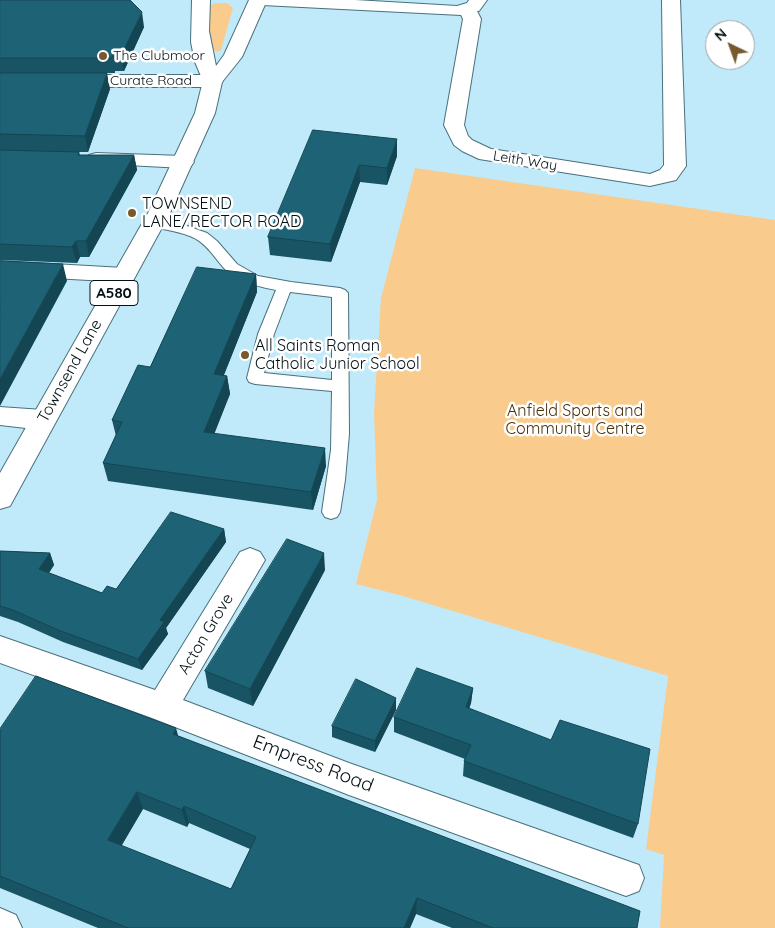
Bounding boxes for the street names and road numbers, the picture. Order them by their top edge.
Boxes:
street label: Curate Road [110,73,192,89]
street label: Leith Way [492,148,558,174]
road number: A580 [90,280,138,306]
street label: Townsend Lane [34,316,106,426]
street label: Acton Grove [174,590,238,678]
street label: Empress Road [249,731,377,797]

